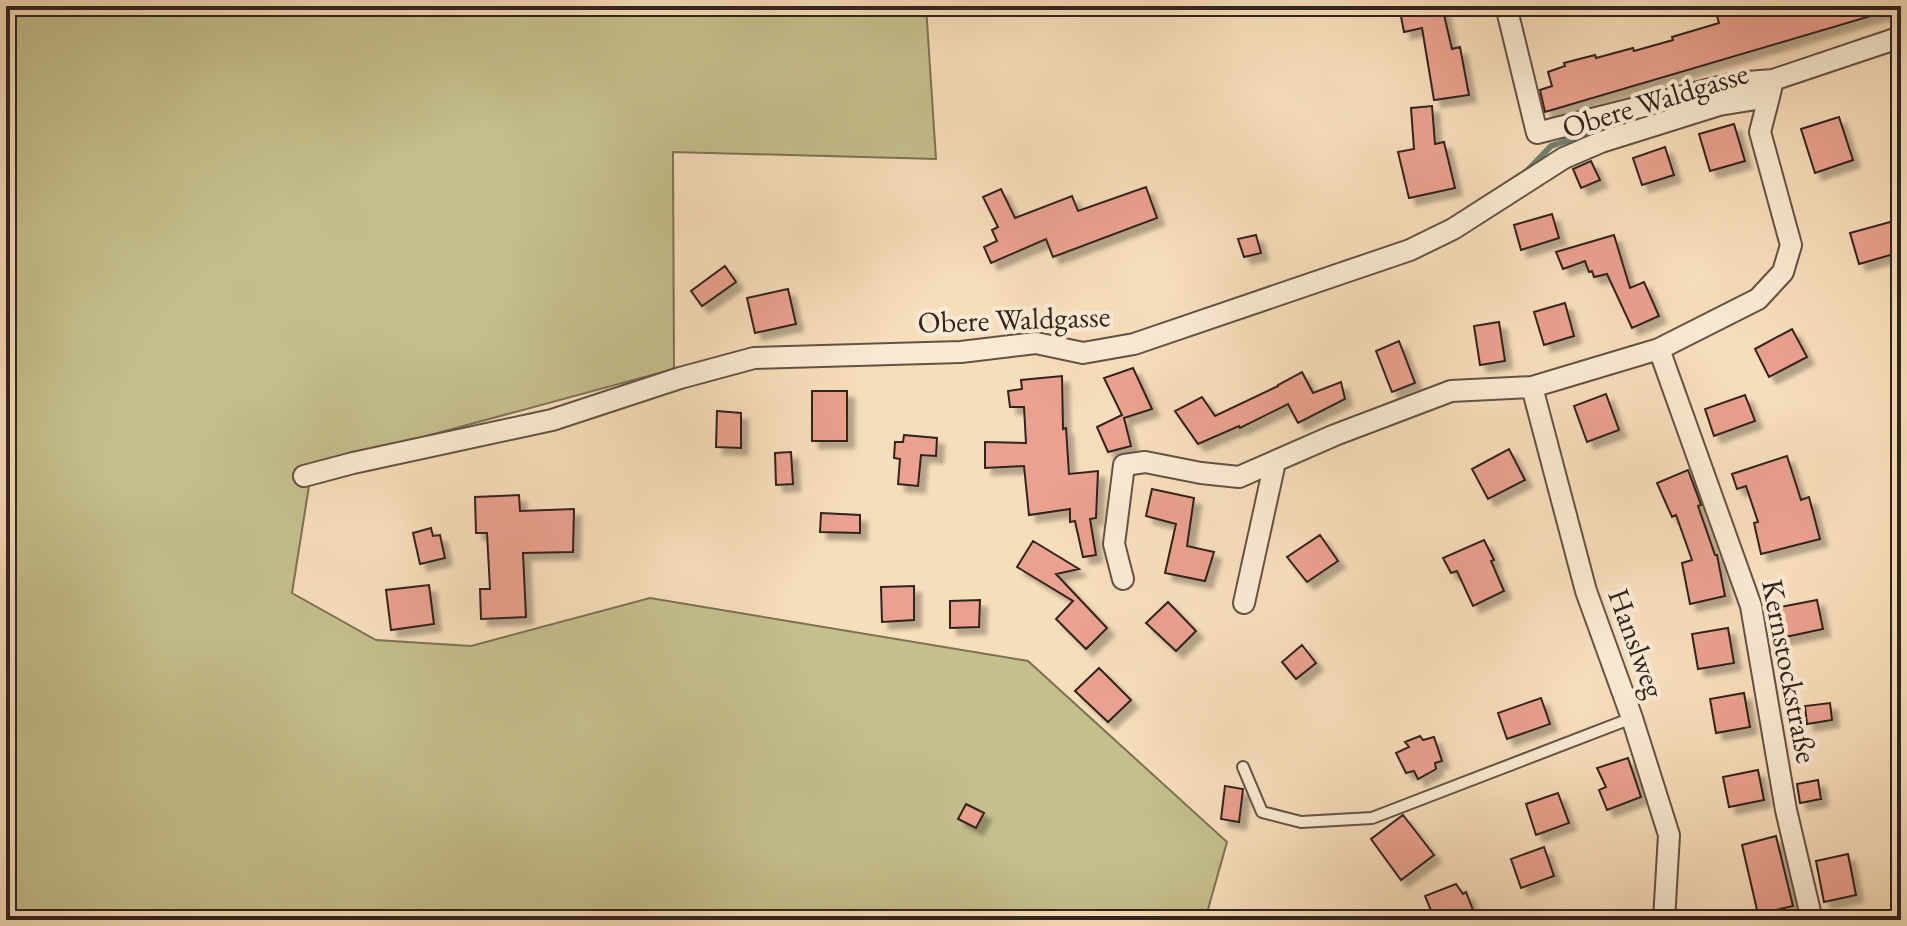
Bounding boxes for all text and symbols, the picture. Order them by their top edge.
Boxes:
street label: Obere Waldgasse [1557,53,1753,147]
street label: Obere Waldgasse [917,296,1111,342]
street label: Kernstockstraße [1753,576,1827,766]
street label: Hanslweg [1599,583,1675,704]

